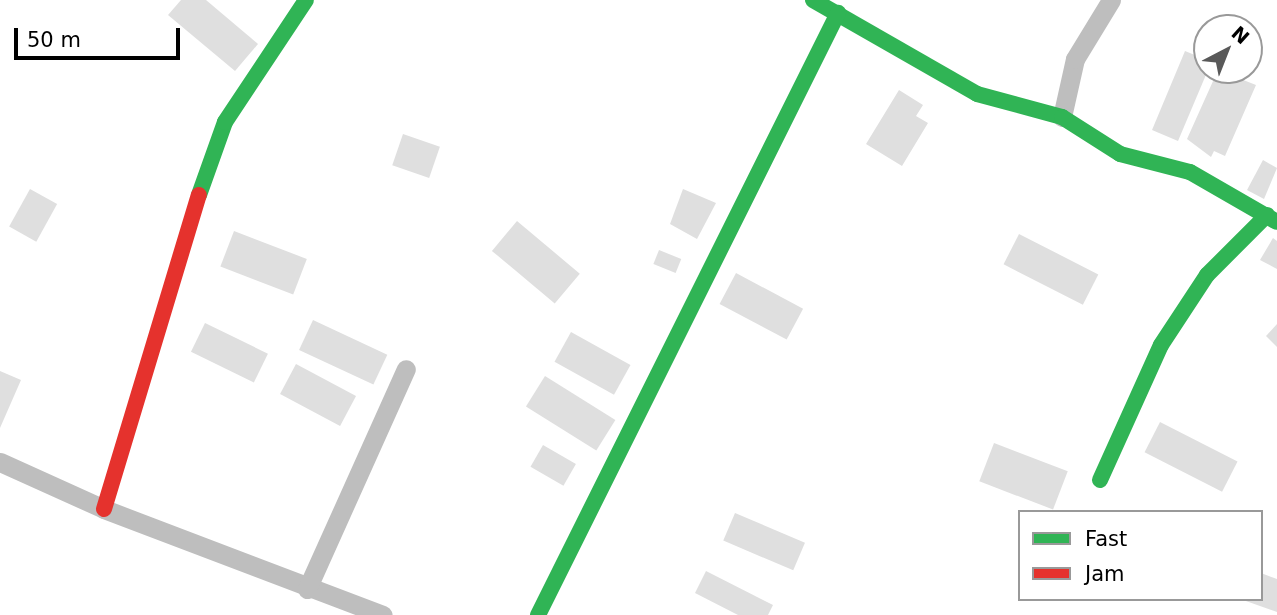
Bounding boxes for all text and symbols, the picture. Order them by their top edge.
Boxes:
scale bar [18,14,184,58]
north arrow [1193,14,1263,84]
text: N [1227,21,1254,48]
text: 50 m [27,28,81,52]
legend [1018,510,1263,601]
text: Fast [1085,527,1127,551]
text: Jam [1085,562,1125,586]

